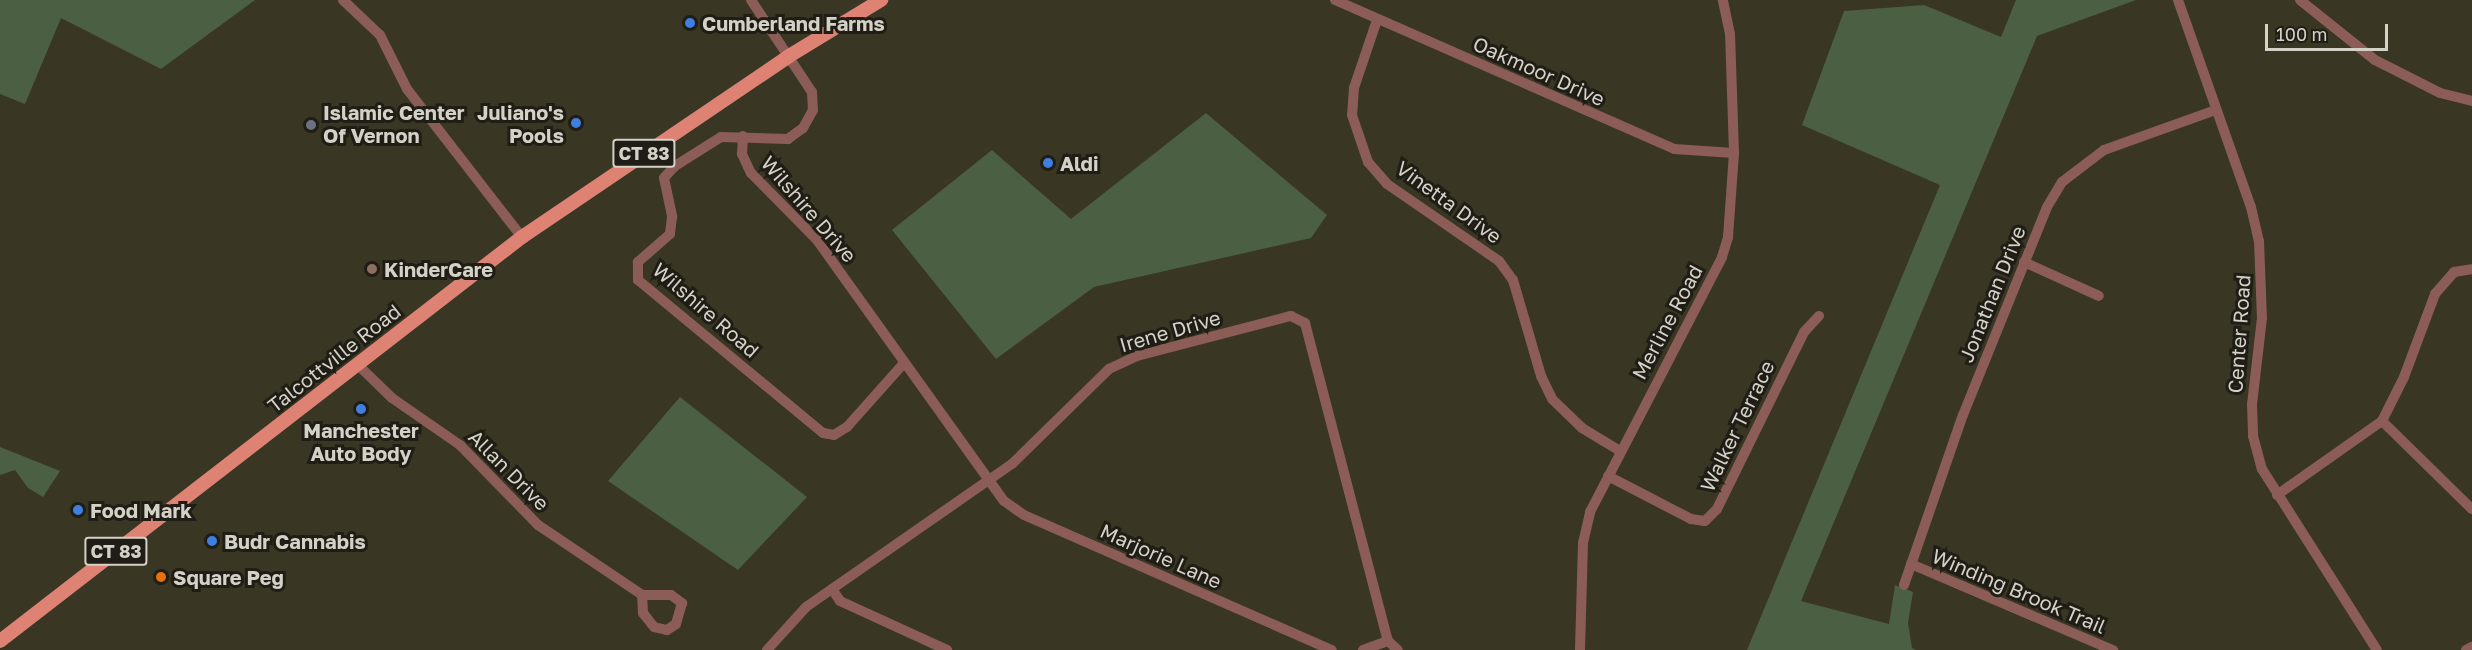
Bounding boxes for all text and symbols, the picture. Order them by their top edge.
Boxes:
place label: Cumberland Farms [702,11,885,35]
scale bar [2268,12,2391,50]
marker: Cumberland Farms [683,16,697,30]
text: 100 m [2276,23,2327,45]
street label: Oakmoor Drive [1470,31,1608,111]
place label: Juliano's Pools [477,100,564,147]
place label: Islamic Center Of Vernon [323,101,464,148]
marker: Juliano's Pools [569,116,583,130]
marker: Islamic Center Of Vernon [304,118,318,132]
road number: CT 83 [611,138,677,168]
street label: Wilshire Drive [756,151,862,267]
place label: Aldi [1060,151,1098,175]
marker: Aldi [1041,156,1055,170]
street label: Vinetta Drive [1392,156,1506,248]
street label: Jonathan Drive [1954,222,2030,366]
place label: KinderCare [384,257,493,281]
street label: Wilshire Road [648,258,764,362]
street label: Merline Road [1627,261,1707,383]
marker: KinderCare [365,262,379,276]
street label: Center Road [2223,274,2255,394]
street label: Talcottville Road [263,299,405,417]
street label: Irene Drive [1117,305,1223,357]
street label: Walker Terrace [1695,357,1779,495]
marker: Manchester Auto Body [354,402,368,416]
place label: Manchester Auto Body [303,418,419,465]
street label: Allan Drive [464,425,554,515]
place label: Food Mark [90,498,192,522]
marker: Food Mark [71,503,85,517]
street label: Marjorie Lane [1097,519,1225,593]
place label: Budr Cannabis [224,529,366,553]
marker: Budr Cannabis [205,534,219,548]
road number: CT 83 [83,536,149,566]
street label: Winding Brook Trail [1928,543,2110,639]
place label: Square Peg [173,565,284,589]
marker: Square Peg [154,570,168,584]

